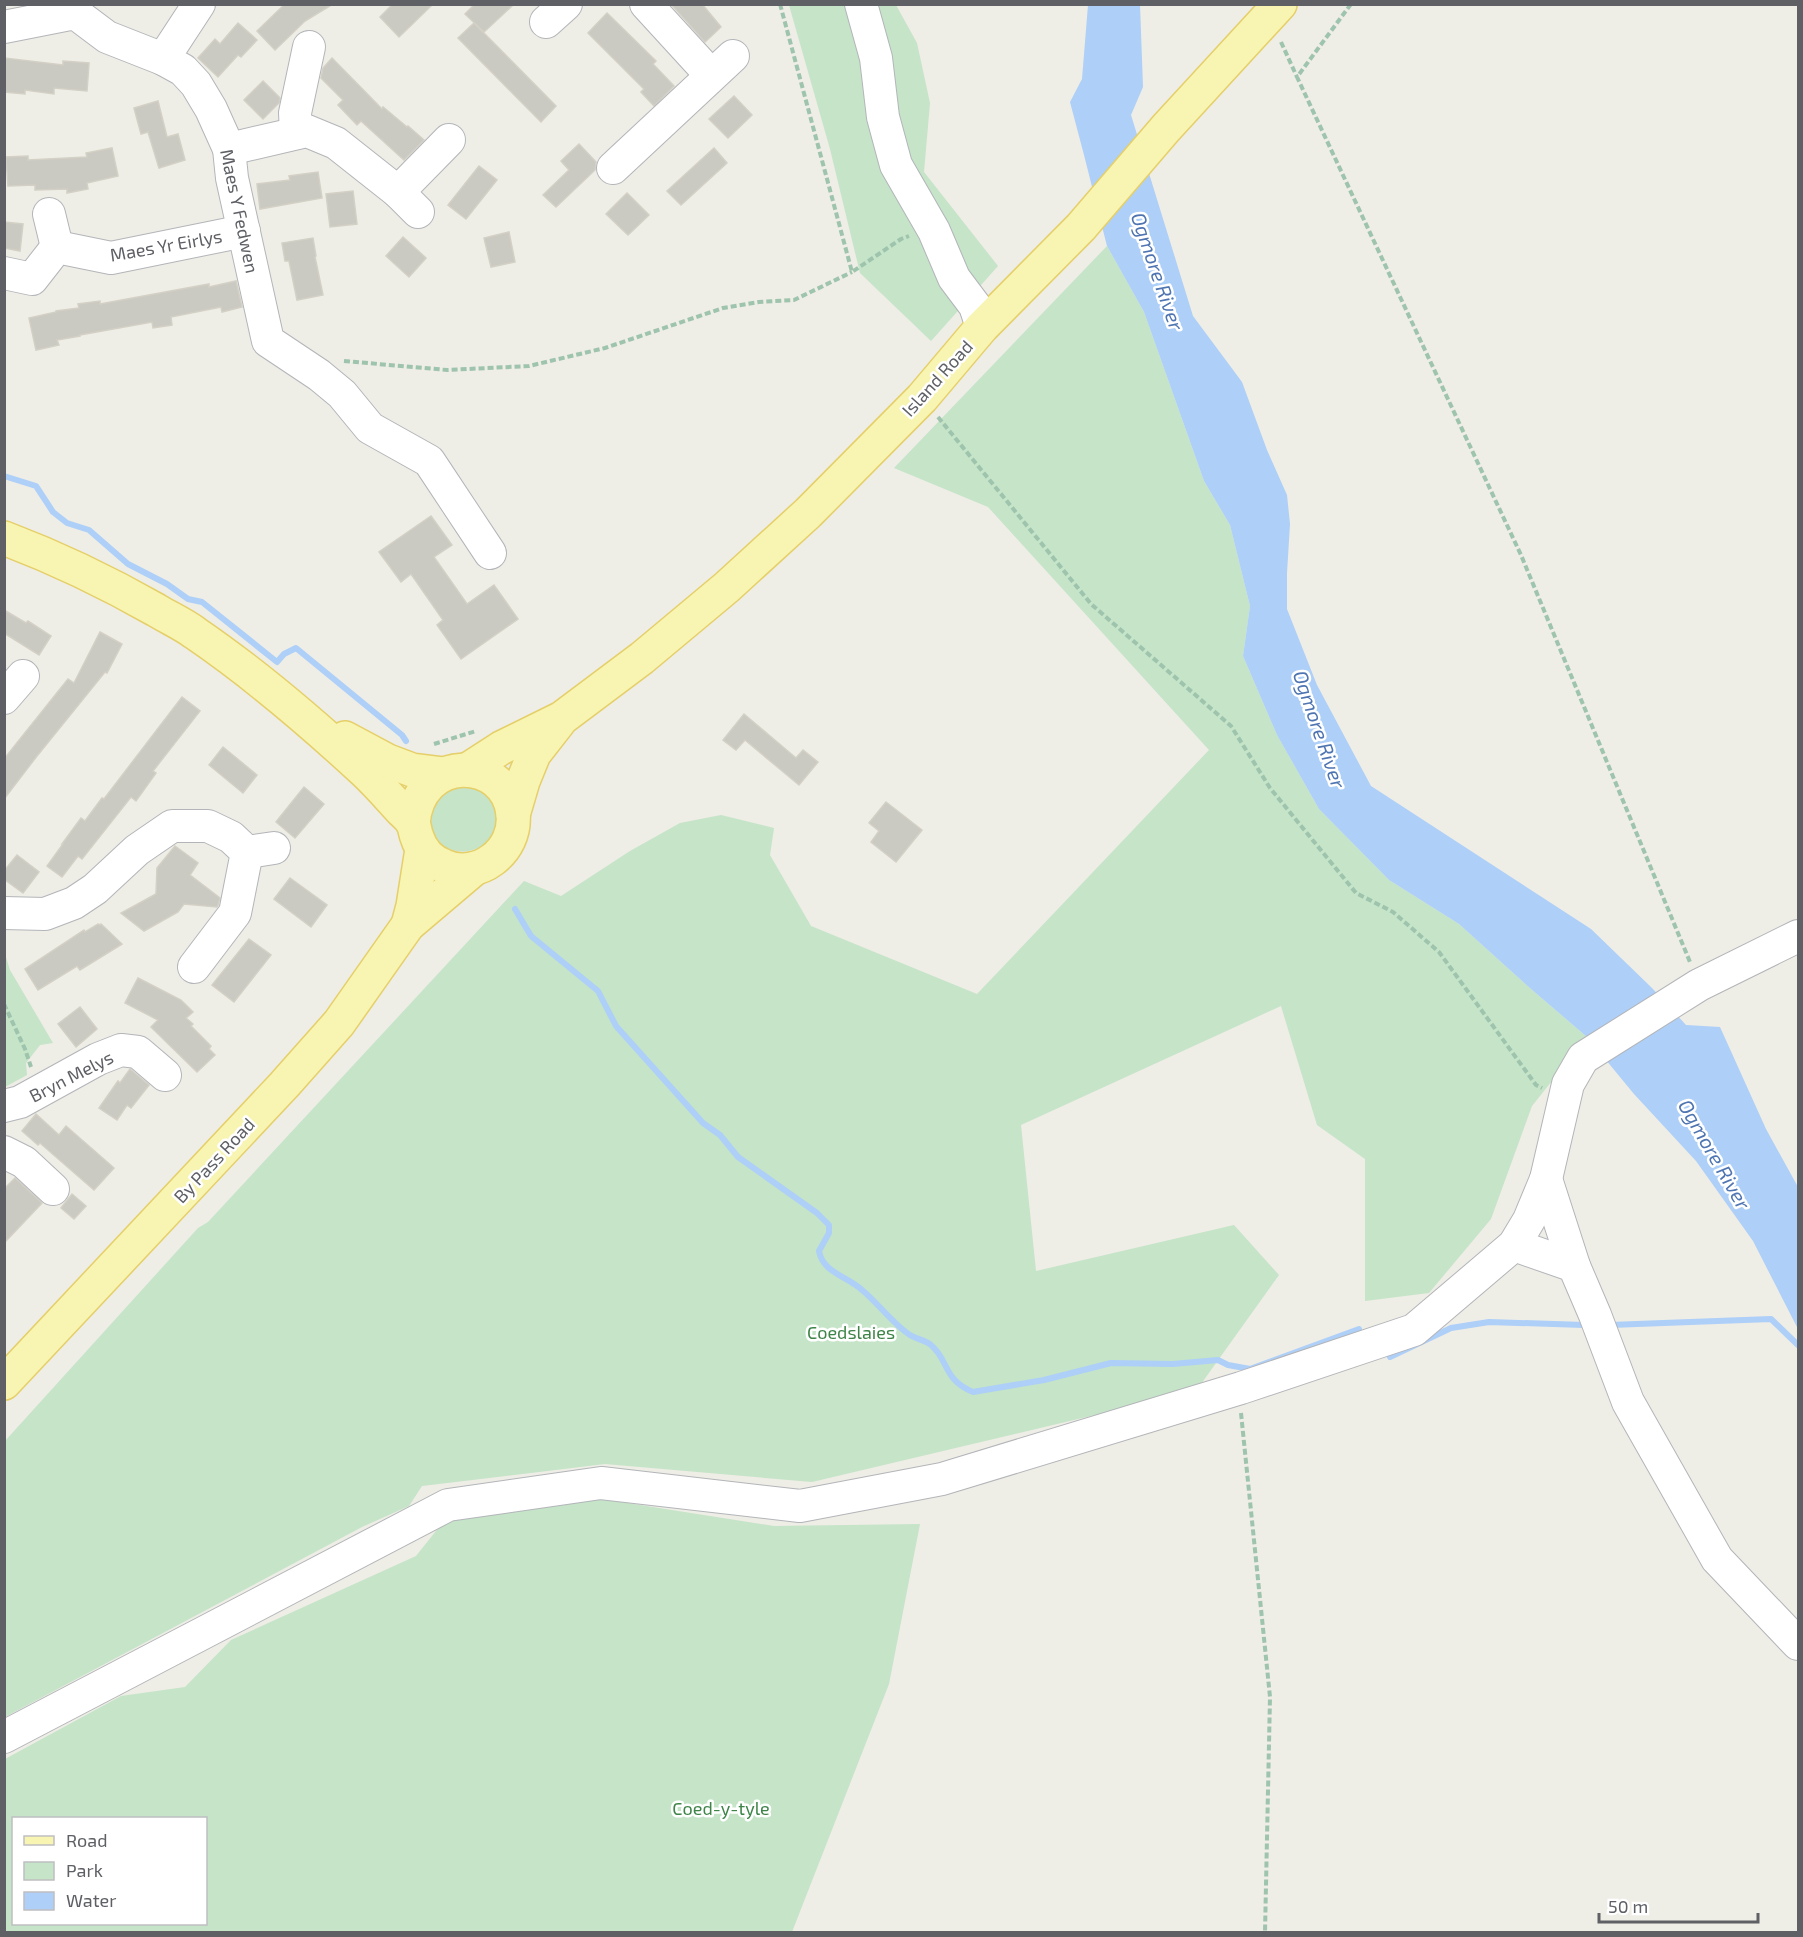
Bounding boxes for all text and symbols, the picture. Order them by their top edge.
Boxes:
street label: Maes Y Fedwen [216,147,264,275]
water label: Ogmore River [1127,209,1190,334]
street label: Maes Yr Eirlys [108,224,224,266]
street label: Island Road [897,335,977,421]
water label: Ogmore River [1289,667,1352,792]
street label: Bryn Melys [25,1045,117,1107]
water label: Ogmore River [1674,1095,1757,1214]
street label: By Pass Road [169,1113,259,1207]
park label: Coedslaies [807,1321,895,1343]
park label: Coed-y-tyle [672,1797,770,1819]
legend [12,1817,207,1925]
text: Road [66,1829,107,1851]
text: Park [66,1859,103,1881]
scale bar [1599,1886,1758,1924]
text: Water [66,1889,116,1911]
text: 50 m [1608,1895,1648,1917]

